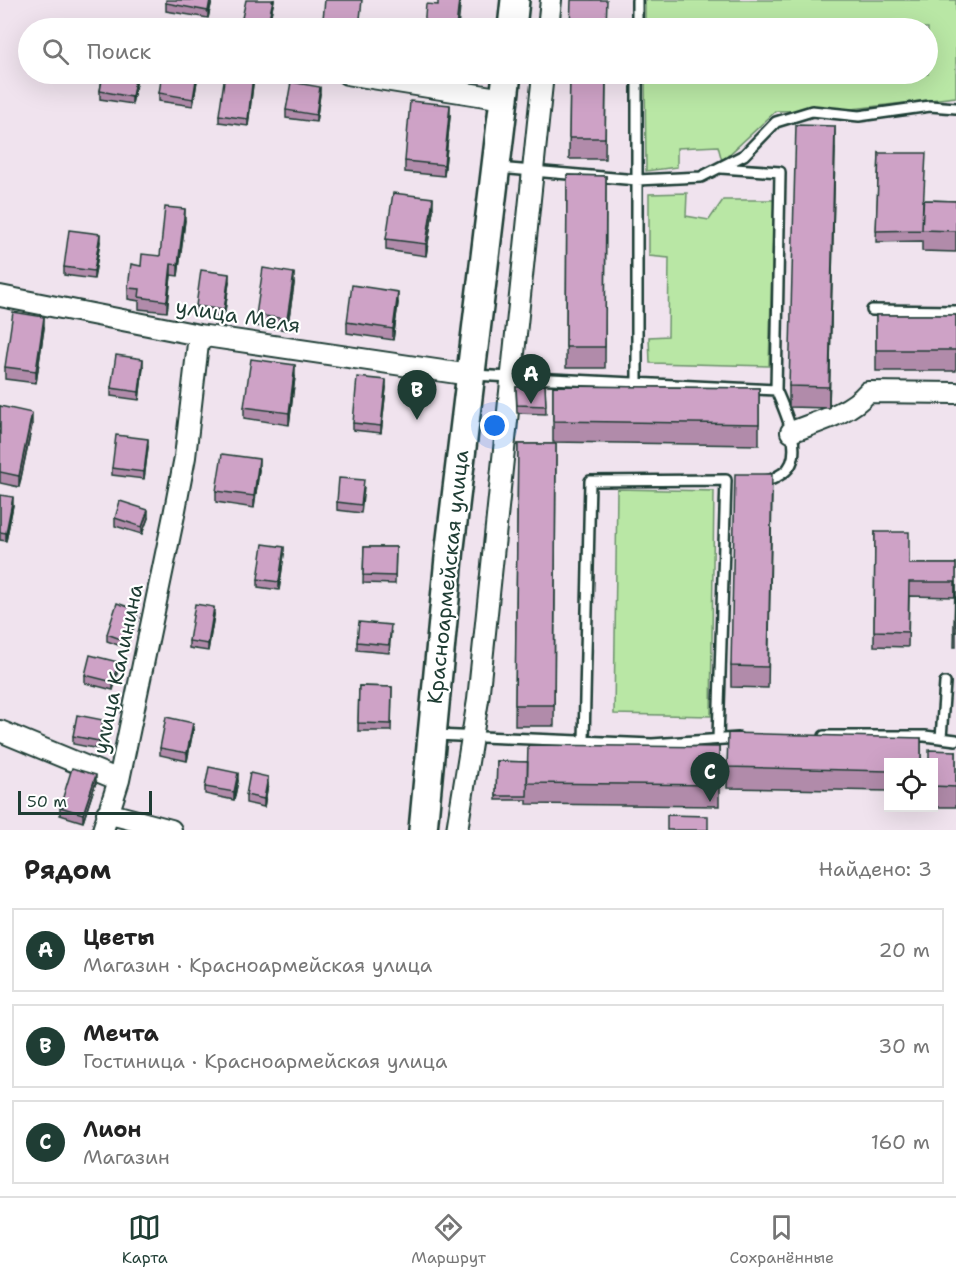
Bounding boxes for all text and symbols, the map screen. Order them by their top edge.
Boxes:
search box [18,18,938,84]
icon: search [39,35,72,68]
text: Поиск [87,37,151,66]
street label: улица Меля [174,292,302,340]
pin: A [512,354,550,404]
pin: B [398,370,436,420]
your location [480,411,509,440]
street label: Красноармейская улица [421,449,475,705]
street label: улица Калинина [86,581,150,757]
pin: C [690,752,730,802]
map controls [884,758,938,812]
button: locate [884,758,938,812]
scale bar [18,788,152,816]
text: 50 m [27,791,67,812]
text: Рядом [24,852,111,887]
text: Найдено: 3 [819,856,932,882]
text: Цветы [83,923,155,952]
text: A [38,937,53,963]
text: 20 m [879,937,930,963]
text: Магазин · Красноармейская улица [83,952,432,978]
text: Мечта [83,1019,159,1048]
text: B [39,1033,52,1059]
text: 30 m [878,1033,930,1059]
text: Гостиница · Красноармейская улица [83,1048,447,1074]
text: Лион [83,1115,142,1144]
text: C [39,1129,52,1155]
text: 160 m [871,1129,930,1155]
text: Магазин [83,1144,170,1170]
tab: Карта [122,1211,168,1268]
tab: Маршрут [411,1211,486,1268]
tab: Сохранённые [730,1211,834,1268]

